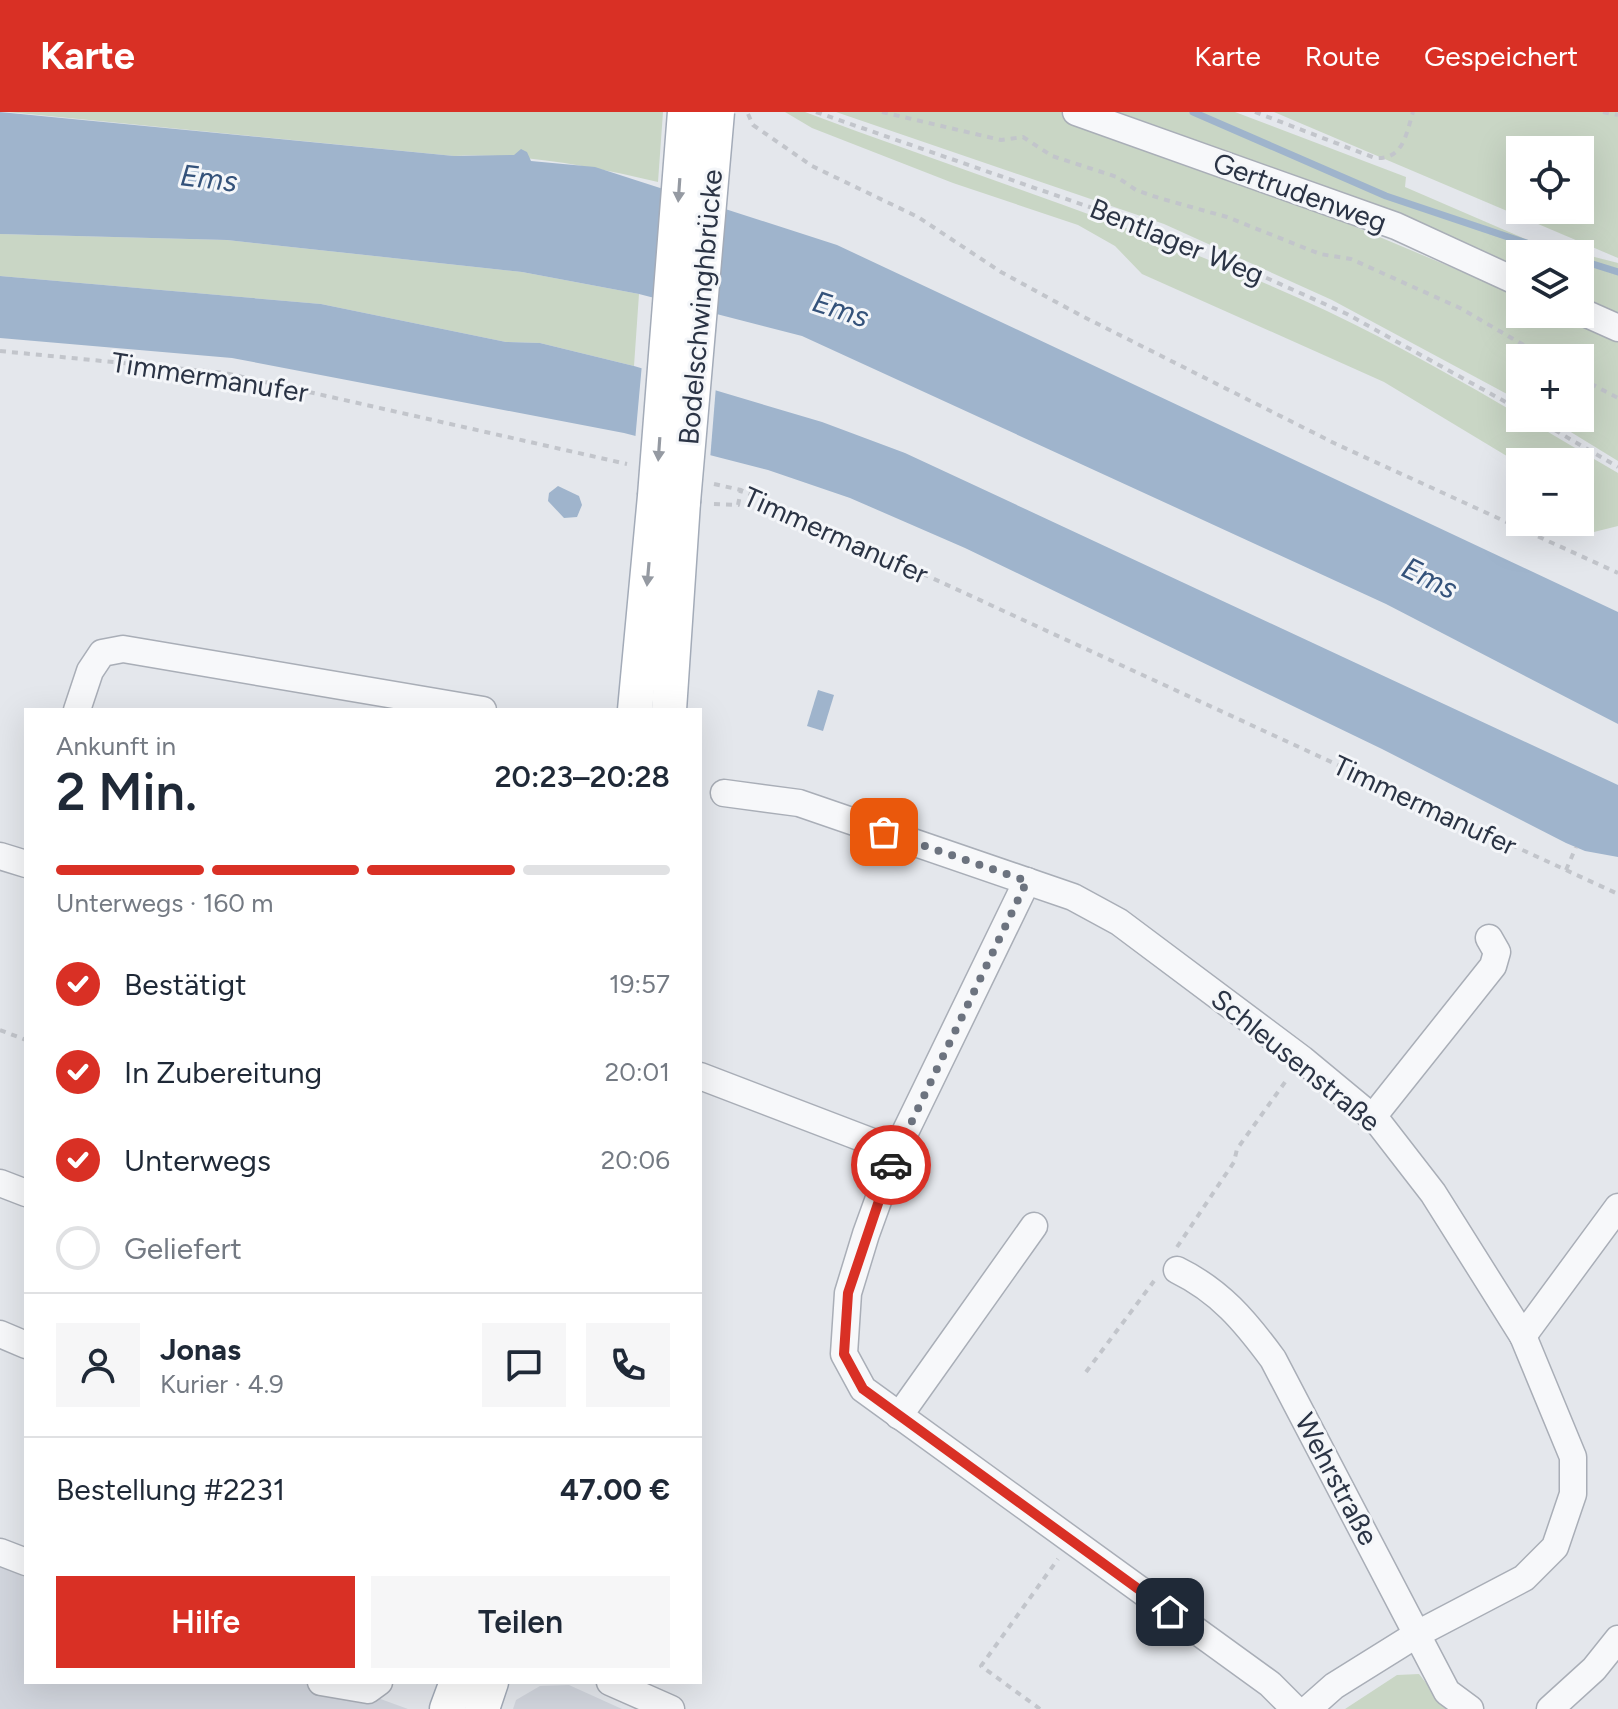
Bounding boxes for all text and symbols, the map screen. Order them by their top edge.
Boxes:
text: Karte [40,33,135,79]
text: Karte [1194,39,1261,73]
text: Route [1305,39,1380,73]
text: Gespeichert [1424,39,1578,73]
map controls [1506,136,1594,536]
button: locate [1506,136,1594,224]
street label: Gertrudenweg [1209,145,1391,239]
water label: Ems [178,156,240,200]
street label: Bodelschwinghbrücke [671,168,729,446]
one-way arrow [672,178,685,203]
street label: Bentlager Weg [1085,191,1269,291]
button: layers [1506,240,1594,328]
water label: Ems [808,283,874,335]
button: + [1506,344,1594,432]
street label: Timmermanufer [109,345,311,409]
one-way arrow [652,437,665,462]
button: − [1506,448,1594,536]
street label: Timmermanufer [738,479,934,591]
water label: Ems [1396,549,1464,607]
one-way arrow [641,562,654,587]
text: Ankunft in [56,730,176,762]
street label: Timmermanufer [1328,748,1523,863]
text: 20:23–20:28 [494,758,670,795]
text: 2 Min. [56,761,197,823]
pin [850,798,918,866]
icon: bag [862,810,906,854]
text: Unterwegs · 160 m [56,887,273,919]
icon: check [56,962,100,1006]
text: Bestätigt [124,966,247,1003]
text: 19:57 [609,968,670,1000]
street label: Schleusenstraße [1205,982,1387,1138]
icon: check [56,1050,100,1094]
text: In Zubereitung [124,1054,322,1091]
text: 20:01 [605,1056,670,1088]
courier [851,1125,931,1205]
icon: check [56,1138,100,1182]
text: Unterwegs [124,1142,271,1179]
icon: car [869,1143,913,1187]
text: 20:06 [601,1144,670,1176]
text: Geliefert [124,1230,242,1267]
button: person [56,1323,140,1407]
button: chat [482,1323,566,1407]
button: phone [586,1323,670,1407]
text: Jonas [160,1331,241,1368]
text: Kurier · 4.9 [160,1368,284,1400]
street label: Wehrstraße [1288,1407,1386,1551]
text: Bestellung #2231 [56,1471,285,1508]
text: 47.00 € [560,1471,670,1508]
button: Hilfe [56,1576,355,1668]
button: Teilen [371,1576,670,1668]
pin [1136,1578,1204,1646]
icon: home [1148,1590,1192,1634]

